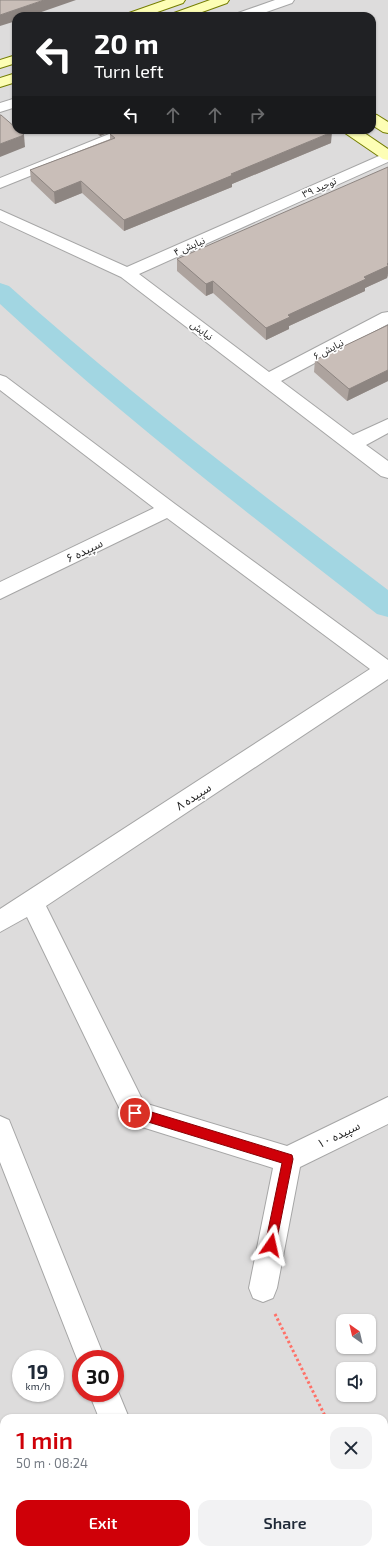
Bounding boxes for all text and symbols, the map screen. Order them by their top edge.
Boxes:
text: 20 m [94,26,159,60]
icon: left [28,28,80,80]
text: Turn left [94,60,164,82]
icon: left [120,104,142,126]
icon: ahead [162,104,184,126]
icon: ahead [204,104,226,126]
icon: right [246,104,268,126]
street label: توحید ۳۹ [300,174,338,201]
street label: نیایش ۴ [171,234,207,258]
street label: نیایش [188,318,216,343]
street label: نیایش ۶ [311,336,346,362]
street label: سپیده ۶ [63,535,106,567]
street label: سپیده ۸ [173,779,214,814]
pin [118,1096,152,1130]
icon: arrive [124,1102,146,1124]
street label: سپیده ۱۰ [314,1118,363,1152]
position arrow [250,1224,292,1266]
north arrow [336,1314,376,1354]
map controls [336,1314,376,1402]
speed limit sign: 30 [72,1350,124,1402]
text: 19 [28,1359,48,1383]
button: sound [336,1362,376,1402]
text: km/h [26,1380,50,1392]
text: 1 min [16,1425,73,1454]
button: close [330,1427,372,1469]
text: 50 m · 08:24 [16,1455,88,1471]
button: Exit [16,1500,190,1546]
button: Share [198,1500,372,1546]

